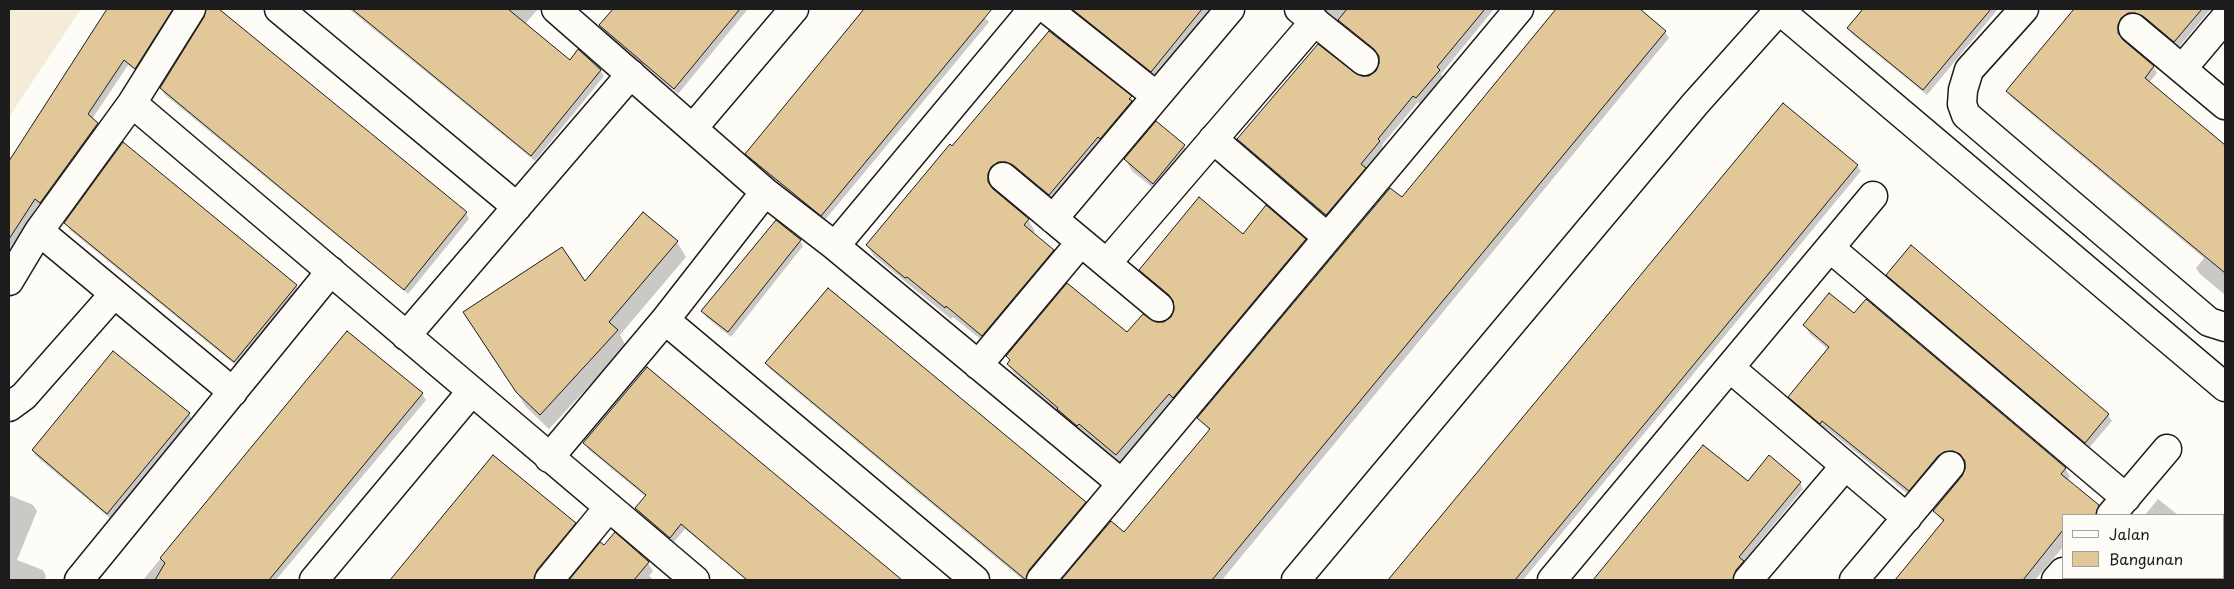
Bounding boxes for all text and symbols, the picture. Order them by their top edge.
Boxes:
legend [2062,514,2224,579]
text: Jalan [2109,522,2150,545]
text: Bangunan [2109,547,2183,570]

